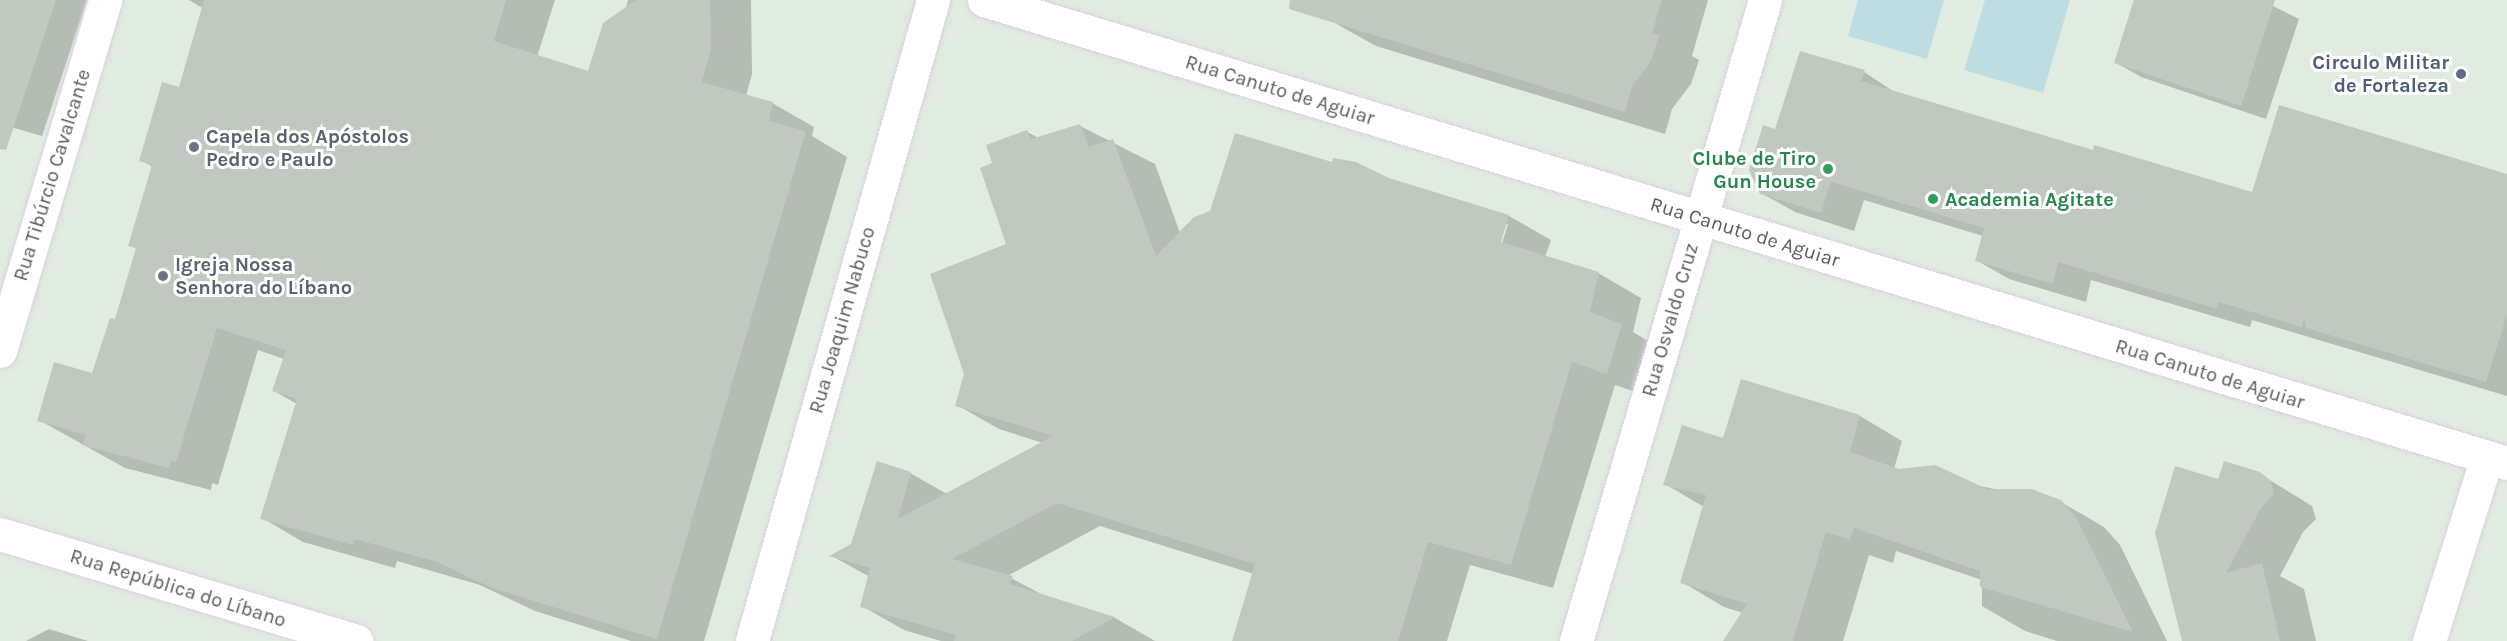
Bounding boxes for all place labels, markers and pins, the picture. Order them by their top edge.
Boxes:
place label: Circulo Militar de Fortaleza [2312,51,2449,98]
marker: Circulo Militar de Fortaleza [2454,67,2468,81]
place label: Capela dos Apóstolos Pedro e Paulo [206,124,409,171]
marker: Capela dos Apóstolos Pedro e Paulo [187,140,201,154]
place label: Clube de Tiro Gun House [1692,146,1816,193]
marker: Clube de Tiro Gun House [1821,162,1835,176]
place label: Academia Agitate [1945,187,2114,211]
marker: Academia Agitate [1926,192,1940,206]
place label: Igreja Nossa Senhora do Líbano [175,252,352,299]
marker: Igreja Nossa Senhora do Líbano [156,269,170,283]

